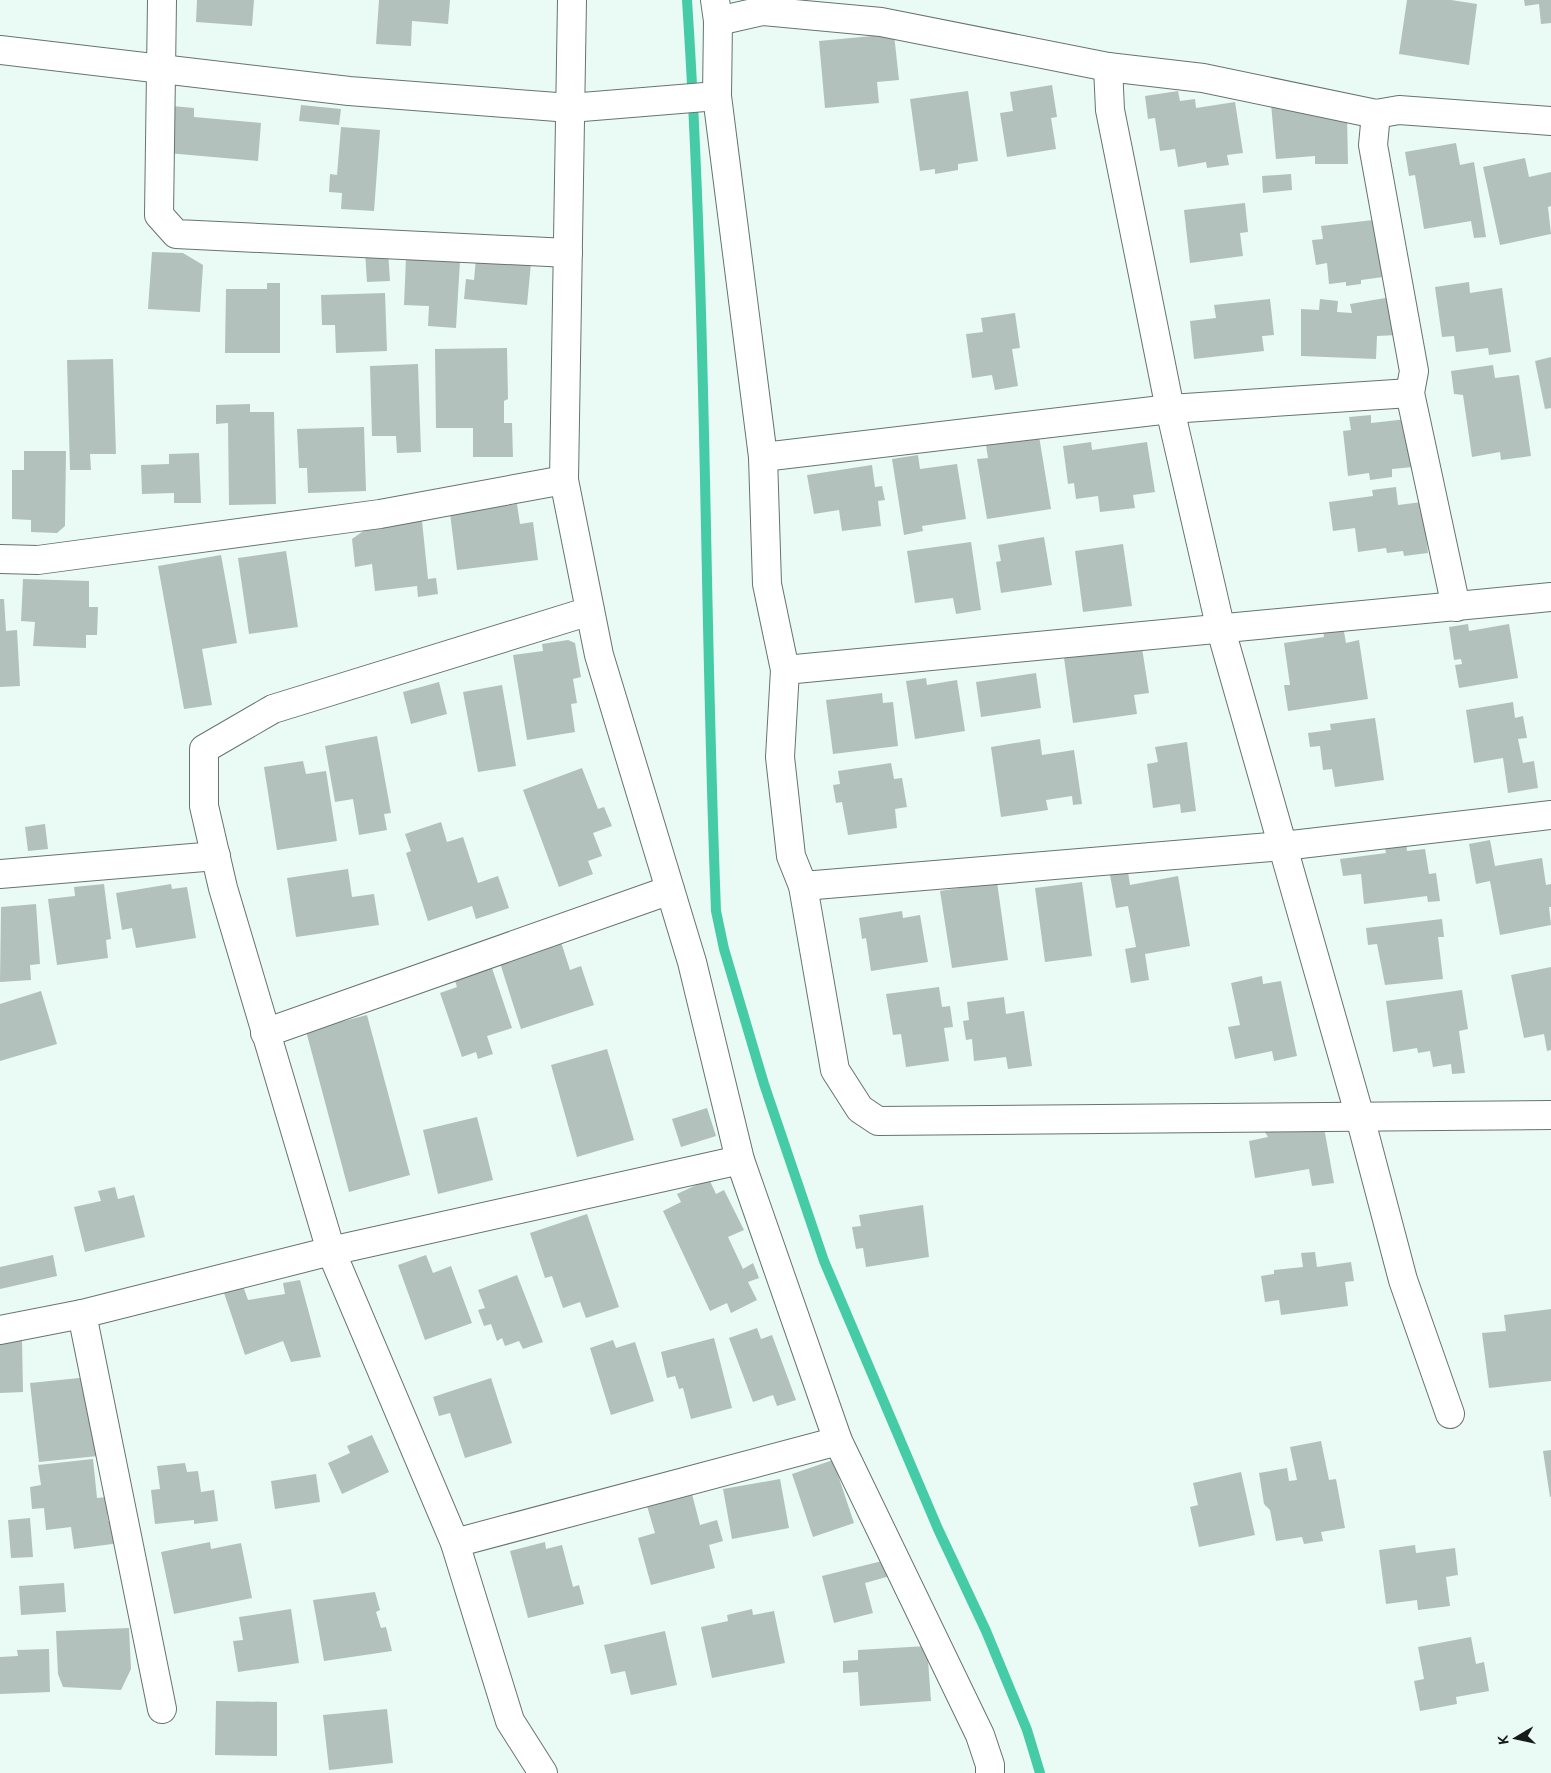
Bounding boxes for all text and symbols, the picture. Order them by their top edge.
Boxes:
north arrow [1491,1713,1541,1763]
text: K [1494,1733,1513,1746]

